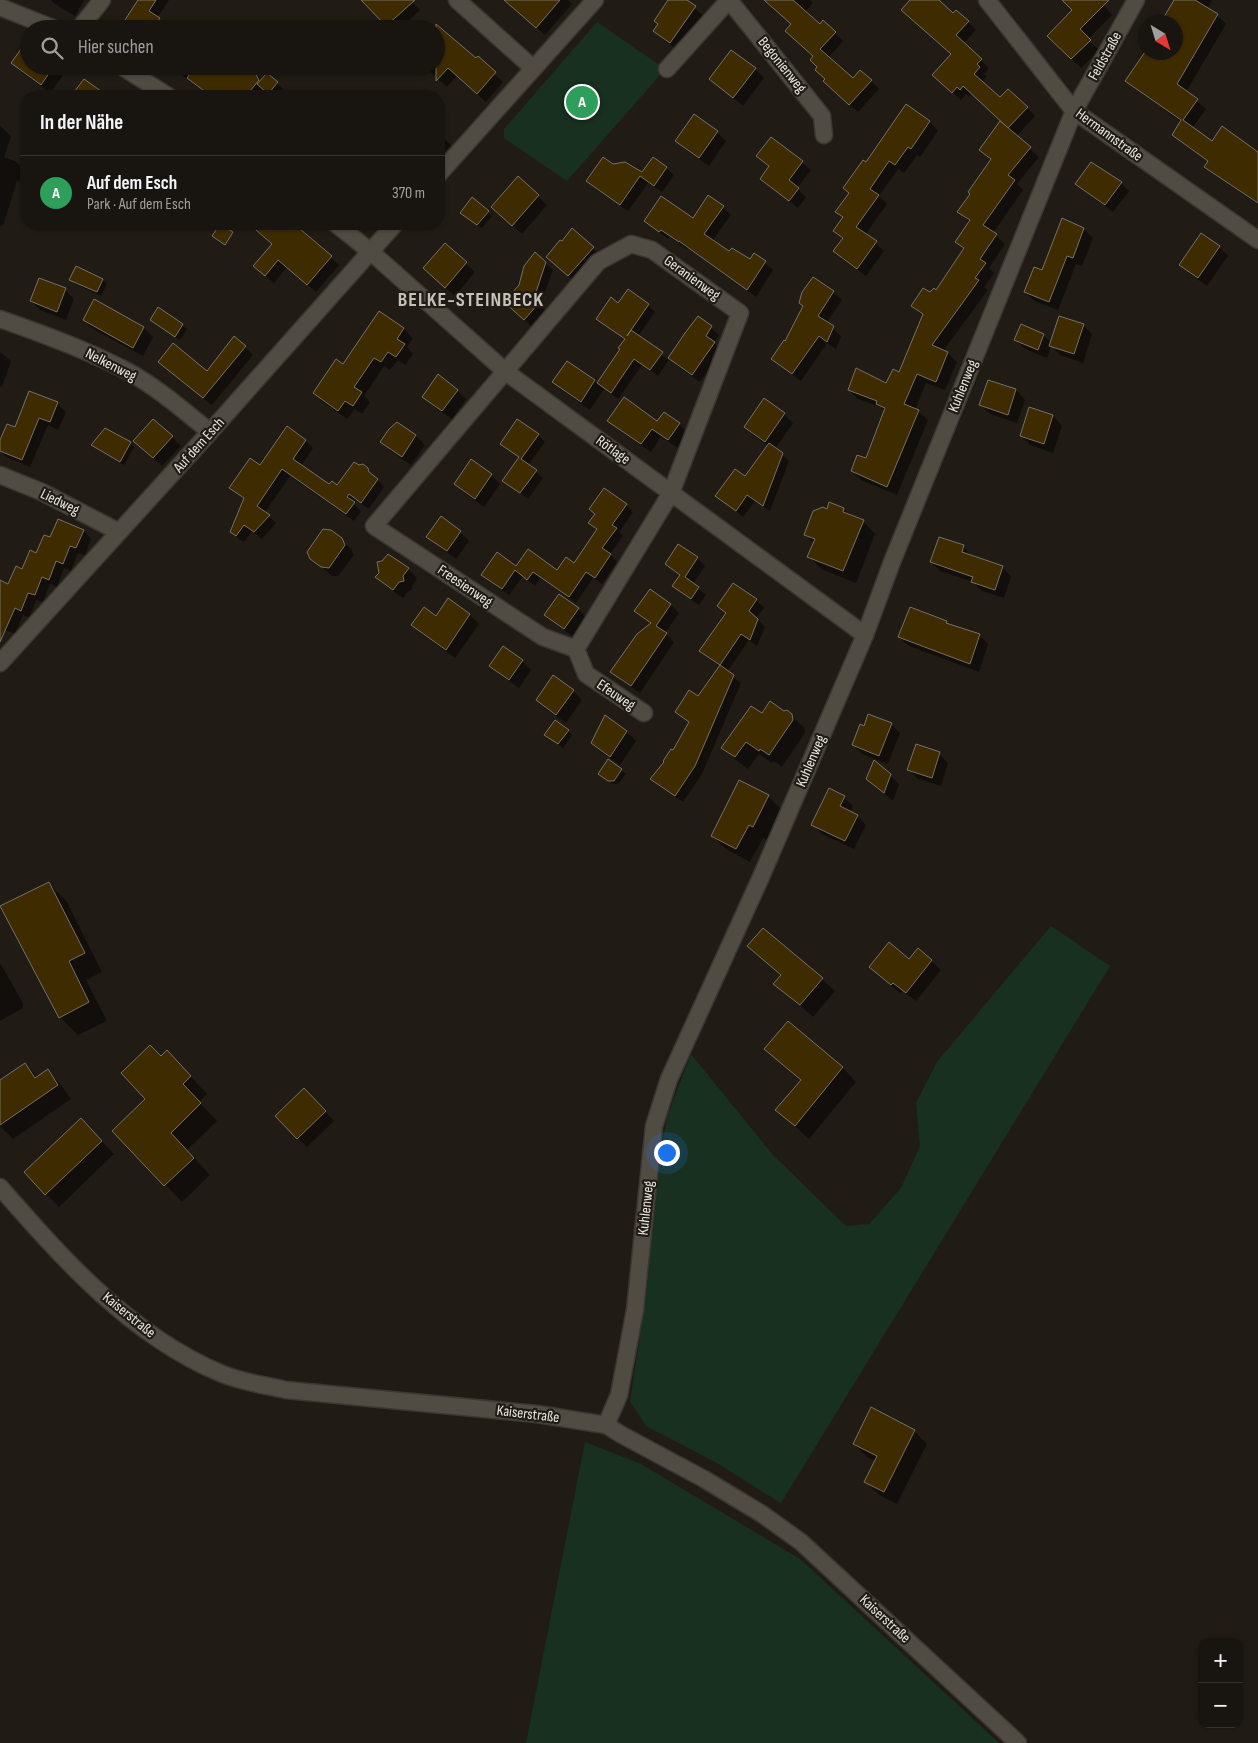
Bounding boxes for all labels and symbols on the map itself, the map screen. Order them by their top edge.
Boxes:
north arrow [1138,15,1183,60]
street label: Feldstraße [1084,28,1126,84]
street label: Begonienweg [754,33,810,97]
pin: A [566,83,598,121]
street label: Hermannstraße [1072,104,1146,166]
street label: Geranienweg [660,251,724,305]
district label: BELKE-STEINBECK [398,288,544,312]
street label: Nelkenweg [82,344,140,386]
street label: Kuhlenweg [944,357,982,415]
street label: Auf dem Esch [169,413,229,477]
street label: Rötlage [592,431,634,469]
street label: Liedweg [37,484,83,520]
street label: Freesienweg [434,561,496,611]
street label: Efeuweg [593,675,639,715]
street label: Kuhlenweg [792,732,830,790]
your location [654,1140,680,1166]
street label: Kuhlenweg [634,1180,658,1236]
street label: Kaiserstraße [99,1288,159,1342]
street label: Kaiserstraße [496,1401,560,1427]
street label: Kaiserstraße [856,1591,914,1647]

